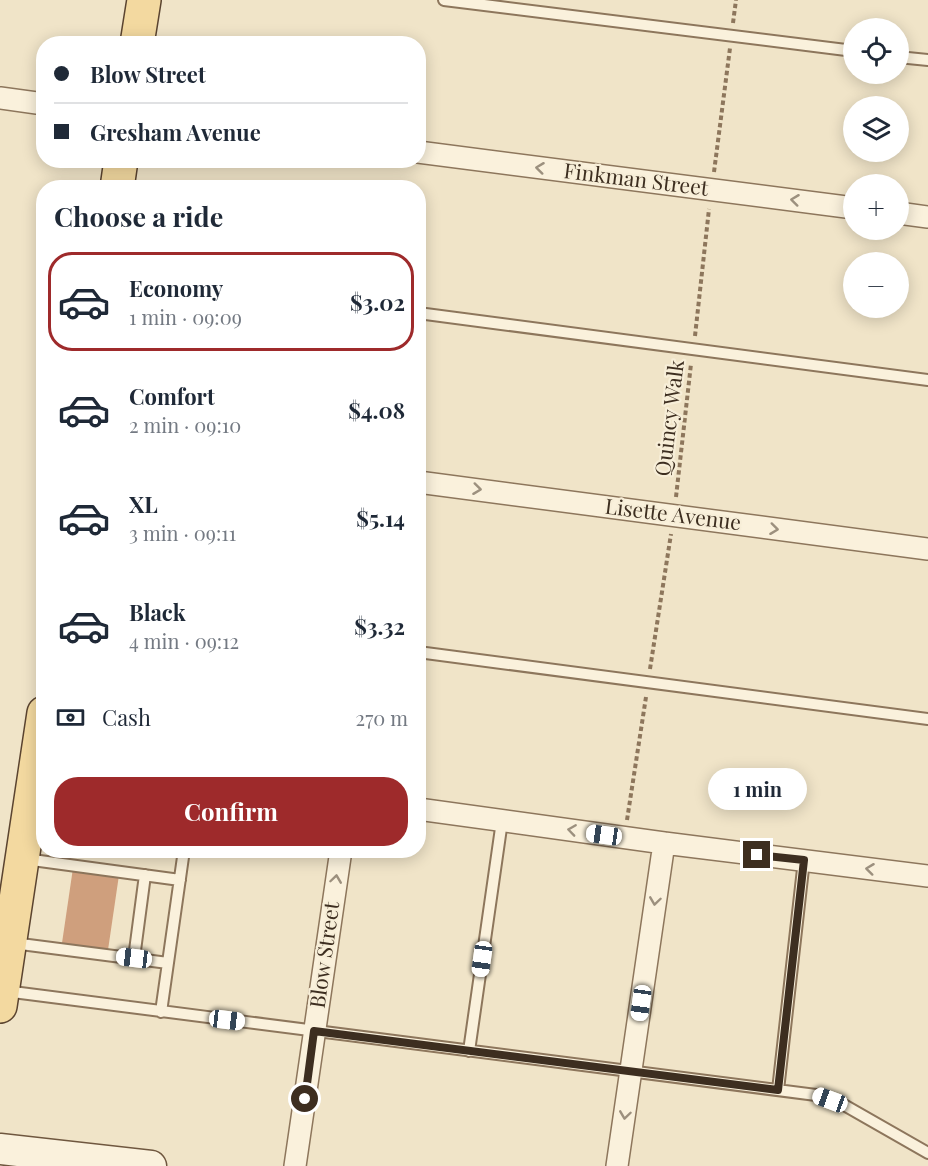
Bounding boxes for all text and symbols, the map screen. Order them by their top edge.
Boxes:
map controls [843,18,909,318]
button: locate [843,18,909,84]
text: Blow Street [90,59,206,89]
button: layers [843,96,909,162]
text: Gresham Avenue [90,117,261,147]
street label: Finkman Street [562,155,711,201]
one-way arrow [535,162,544,174]
button: + [843,174,909,240]
one-way arrow [791,195,800,207]
text: Choose a ride [54,198,223,234]
button: − [843,252,909,318]
text: Economy [129,273,223,303]
icon: car [57,275,111,329]
text: $3.02 [350,287,405,317]
text: 1 min · 09:09 [129,303,242,330]
street label: Quincy Walk [647,357,689,478]
text: Comfort [129,381,215,411]
icon: car [57,383,111,437]
text: $4.08 [348,395,405,425]
text: 2 min · 09:10 [129,411,241,438]
one-way arrow [472,483,481,495]
text: XL [129,489,158,519]
icon: car [57,491,111,545]
street label: Lisette Avenue [604,491,743,535]
text: $5.14 [356,503,405,533]
text: 3 min · 09:11 [129,519,236,546]
one-way arrow [769,522,779,534]
text: Black [129,597,186,627]
icon: car [57,599,111,653]
text: $3.32 [354,611,405,641]
text: 4 min · 09:12 [129,627,239,654]
icon: cash [54,701,87,734]
text: Cash [102,702,151,732]
text: 270 m [356,704,408,731]
callout: 1 min [708,768,807,810]
text: 1 min [733,775,782,802]
button: Confirm [54,777,408,846]
car [585,824,623,846]
one-way arrow [568,825,577,837]
route end [743,841,770,868]
one-way arrow [865,863,875,875]
one-way arrow [330,875,342,884]
one-way arrow [650,896,662,905]
street label: Blow Street [302,899,344,1010]
car [471,940,493,978]
car [115,947,153,969]
car [630,984,652,1022]
car [208,1009,246,1031]
route start [291,1085,318,1112]
car [810,1085,850,1115]
one-way arrow [619,1110,631,1119]

